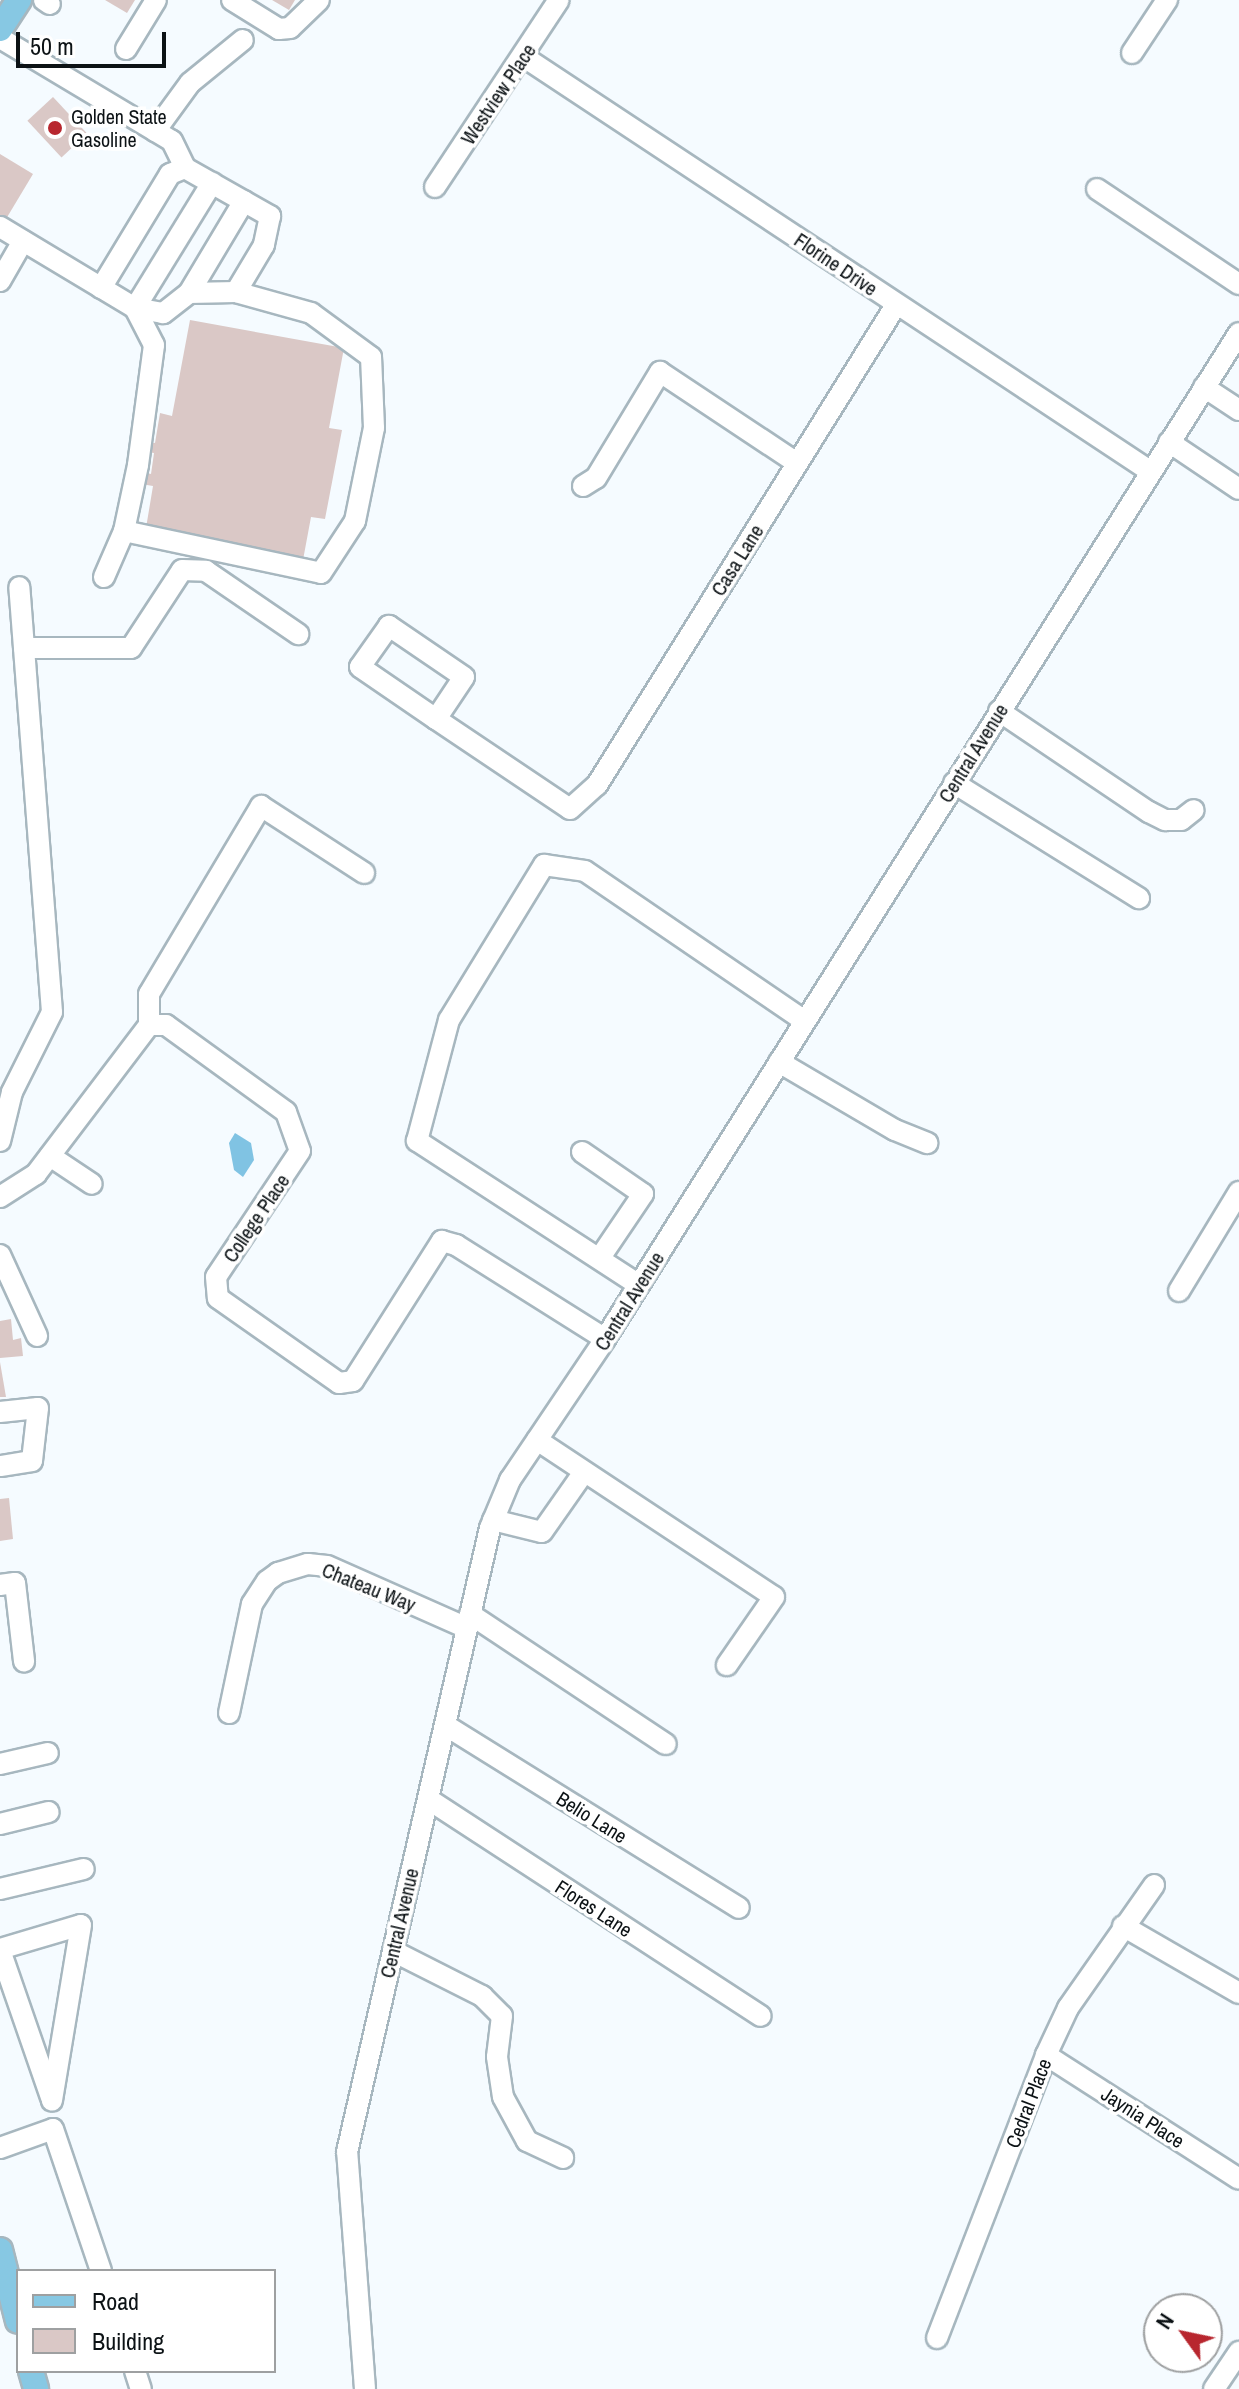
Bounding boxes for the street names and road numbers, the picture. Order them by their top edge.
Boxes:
street label: Westview Place [456,39,540,149]
street label: Florine Drive [790,228,882,300]
street label: Casa Lane [706,520,768,600]
street label: Central Avenue [933,699,1013,807]
street label: College Place [218,1169,294,1267]
street label: Central Avenue [589,1247,669,1355]
street label: Chateau Way [319,1557,419,1617]
street label: Belio Lane [552,1786,632,1848]
street label: Central Avenue [375,1865,423,1981]
street label: Flores Lane [551,1874,637,1942]
street label: Cedral Place [1000,2055,1056,2151]
street label: Jaynia Place [1097,2081,1189,2153]

